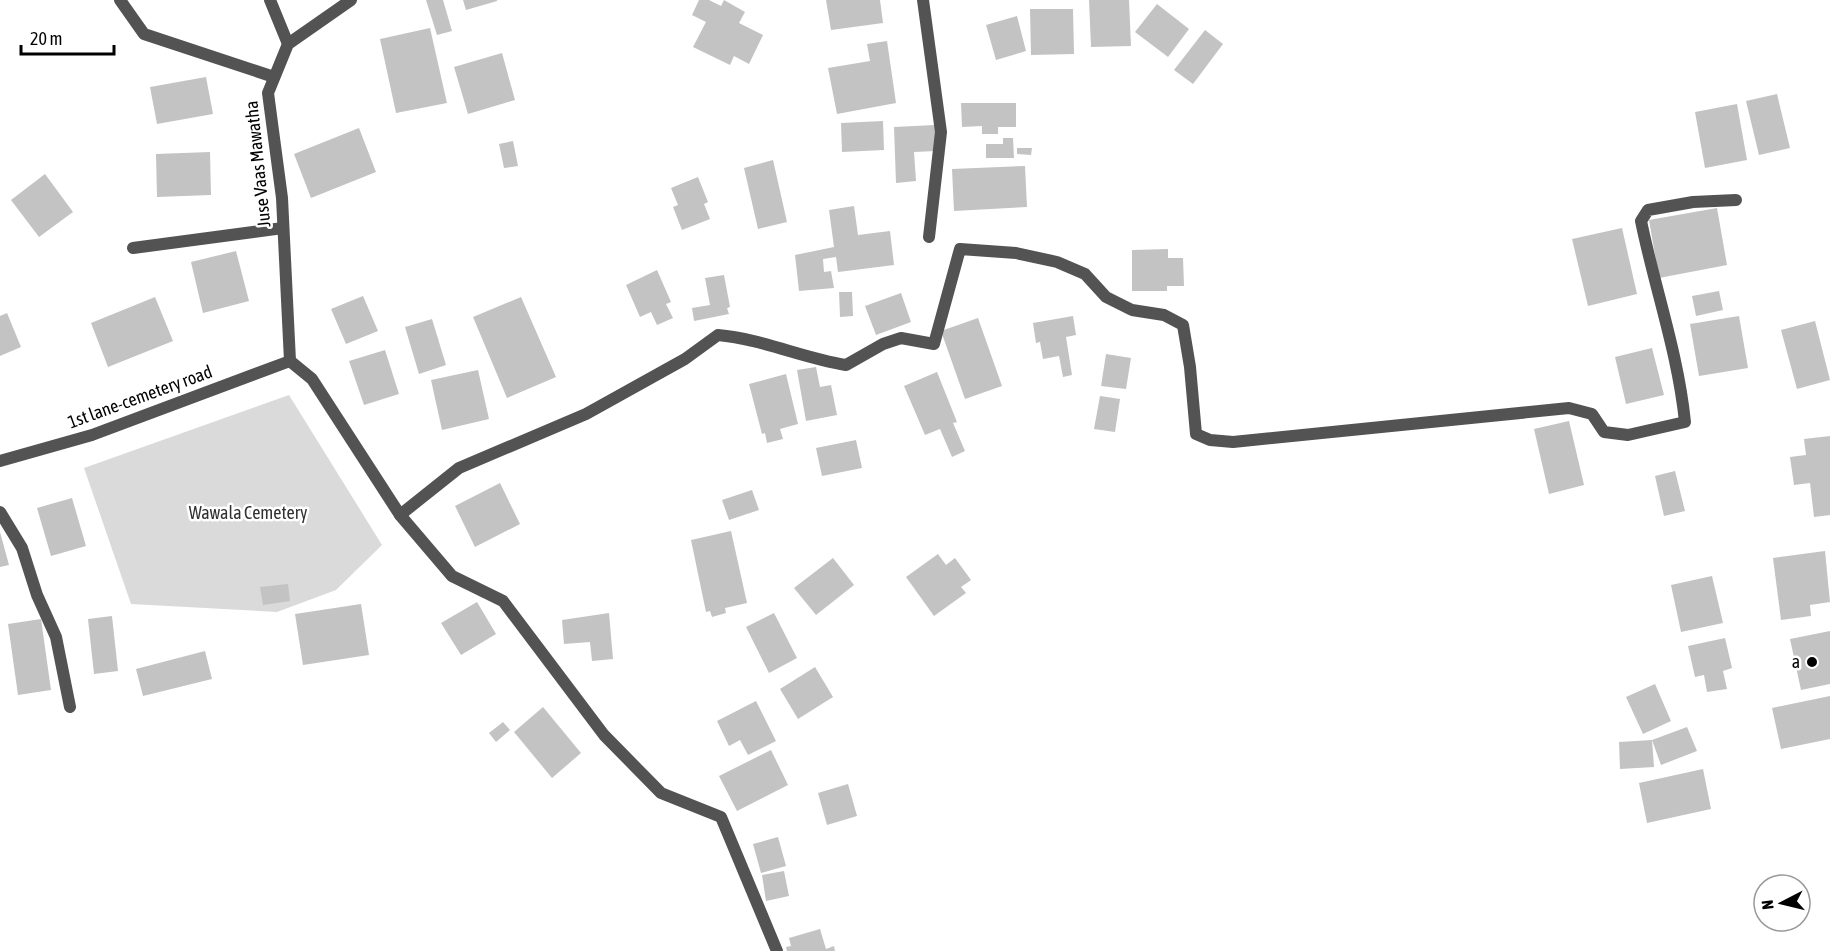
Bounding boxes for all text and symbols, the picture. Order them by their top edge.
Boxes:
scale bar [21,18,114,56]
text: 20 m [30,28,62,49]
street label: Juse Vaas Mawatha [240,100,275,228]
street label: 1st lane-cemetery road [65,361,215,432]
park label: Wawala Cemetery [189,502,307,523]
place label: a [1792,651,1800,672]
marker: a [1805,655,1819,669]
north arrow [1752,873,1812,933]
text: N [1758,899,1777,911]

